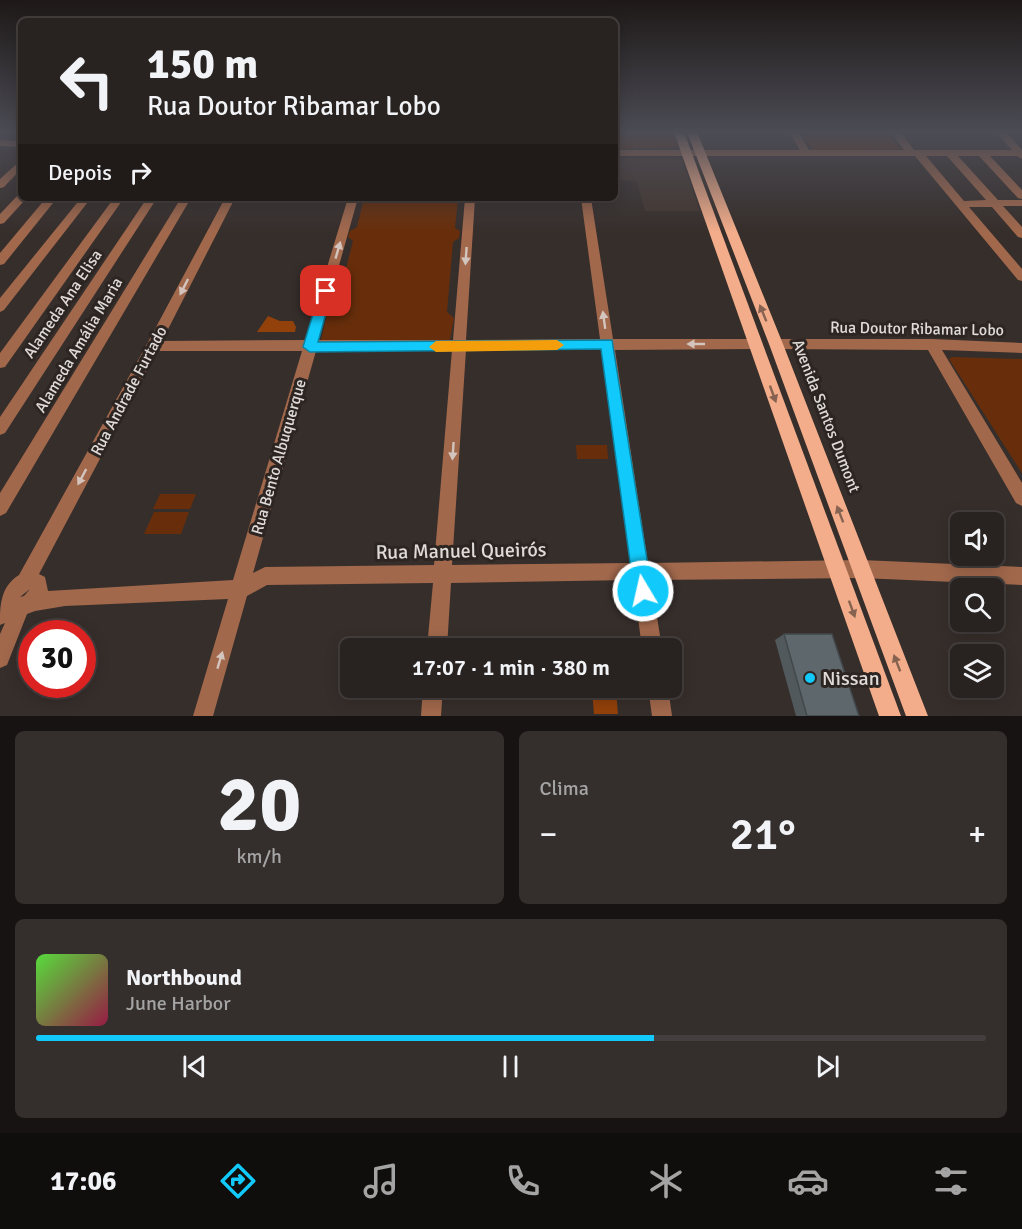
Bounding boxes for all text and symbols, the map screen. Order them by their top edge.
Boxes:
text: 150 m [147,39,258,90]
icon: left [48,42,126,120]
text: Rua Doutor Ribamar Lobo [147,90,441,123]
icon: right [124,156,157,189]
text: Depois [48,159,112,186]
one-way arrow [334,241,343,259]
street label: Alameda Ana Elisa [19,246,107,362]
one-way arrow [461,247,471,266]
pin [300,265,351,316]
street label: Alameda Amália Maria [31,274,127,416]
icon: arrive [309,274,342,307]
one-way arrow [179,279,189,296]
one-way arrow [758,303,768,321]
one-way arrow [599,310,608,329]
street label: Rua Doutor Ribamar Lobo [830,317,1004,341]
street label: Rua Andrade Furtado [86,323,172,459]
street label: Avenida Santos Dumont [788,337,865,496]
one-way arrow [687,339,706,349]
street label: Rua Bento Albuquerque [247,377,311,537]
one-way arrow [769,385,779,403]
one-way arrow [448,441,457,460]
one-way arrow [77,469,87,486]
one-way arrow [835,505,845,523]
map controls [950,512,1004,698]
button: sound [950,512,1004,566]
street label: Rua Manuel Queirós [375,537,547,565]
position arrow [611,559,675,623]
button: search [950,578,1004,632]
one-way arrow [847,601,857,619]
speed limit sign: 30 [18,620,96,698]
button: layers [950,644,1004,698]
one-way arrow [216,651,225,669]
text: 17:07 · 1 min · 380 m [412,654,610,681]
one-way arrow [892,654,901,672]
place label: Nissan [822,666,880,691]
marker: Nissan [803,671,817,685]
text: 20 [217,757,301,853]
text: Clima [540,776,589,801]
text: 21° [730,807,796,862]
text: − [540,814,557,855]
text: + [968,814,986,855]
text: km/h [237,844,282,869]
text: Northbound [126,964,242,991]
text: June Harbor [126,991,231,1016]
icon: previous [178,1050,211,1083]
icon: pause [494,1050,527,1083]
icon: next [811,1050,844,1083]
icon: directions [217,1160,259,1202]
icon: music [360,1160,402,1202]
icon: phone [502,1160,544,1202]
icon: climate [645,1160,687,1202]
icon: car [787,1160,829,1202]
icon: filters [930,1160,972,1202]
text: 17:06 [50,1165,117,1198]

